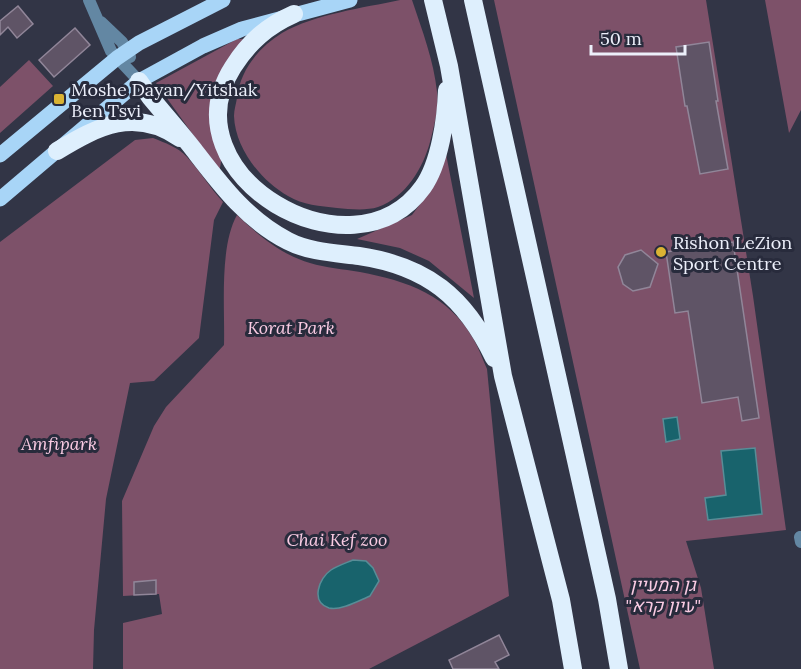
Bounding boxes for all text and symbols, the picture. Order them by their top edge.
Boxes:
scale bar [591,18,686,56]
text: 50 m [600,27,642,50]
place label: Moshe Dayan/Yitshak Ben Tsvi [71,78,258,122]
marker: Moshe Dayan/Yitshak Ben Tsvi [52,92,66,106]
place label: Rishon LeZion Sport Centre [673,231,792,275]
marker: Rishon LeZion Sport Centre [654,245,668,259]
park label: Korat Park [247,316,335,339]
park label: Amfipark [20,432,97,455]
park label: Chai Kef zoo [286,528,388,551]
park label: גן המעיין "עיון קרא" [625,573,701,617]

